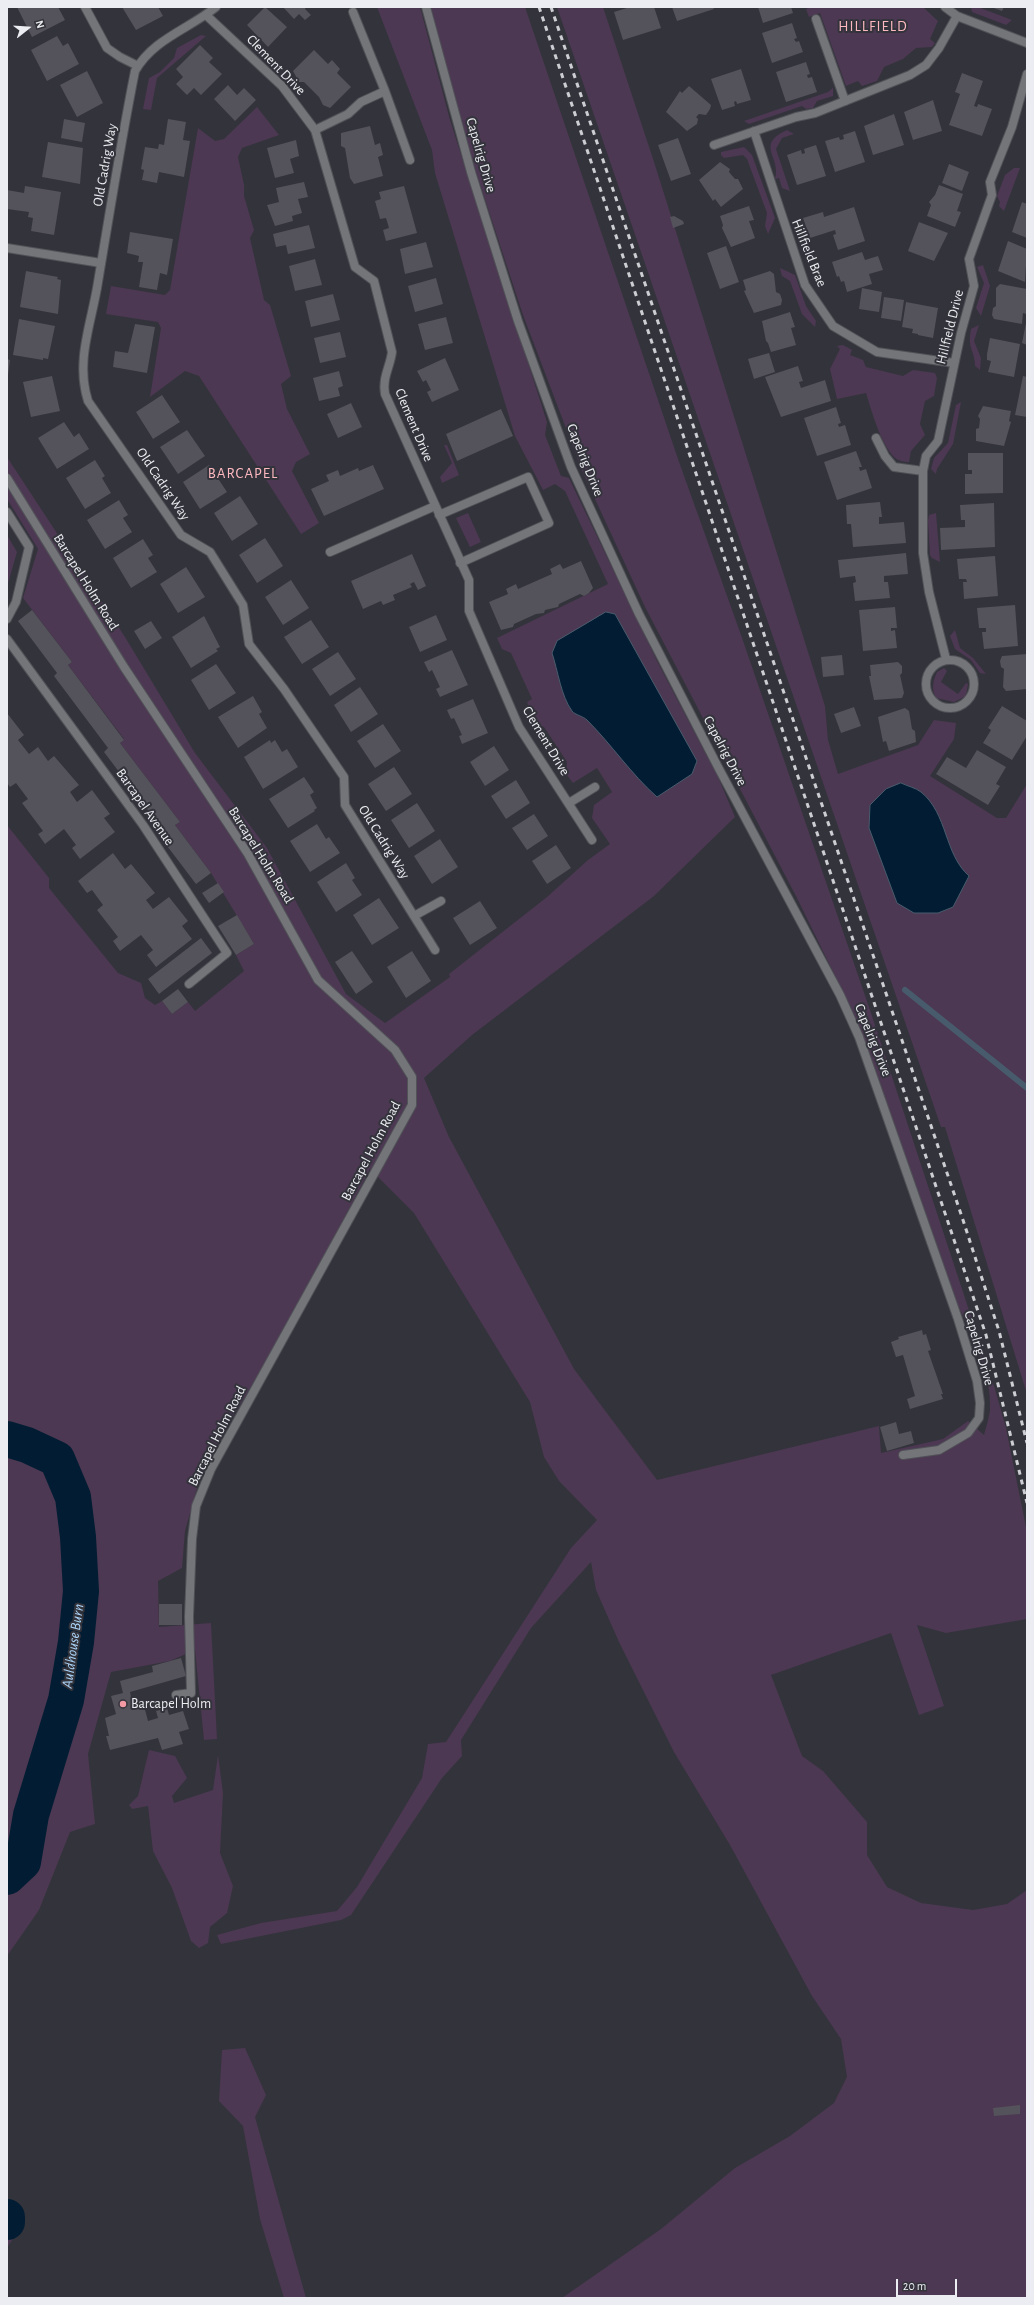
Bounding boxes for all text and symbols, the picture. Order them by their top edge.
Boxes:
north arrow [8,8,48,48]
district label: HILLFIELD [838,17,908,35]
text: N [34,19,46,30]
street label: Clement Drive [243,31,309,99]
street label: Capelrig Drive [462,116,500,194]
street label: Old Cadrig Way [89,122,121,208]
street label: Hillfield Brae [788,217,830,289]
street label: Hillfield Drive [933,288,967,366]
street label: Clement Drive [391,386,437,464]
street label: Capelrig Drive [563,421,607,499]
street label: Old Cadrig Way [133,445,193,523]
district label: BARCAPEL [208,464,278,482]
street label: Barcapel Holm Road [50,531,122,633]
street label: Clement Drive [519,703,573,779]
street label: Capelrig Drive [700,713,750,789]
street label: Barcapel Avenue [112,765,178,849]
street label: Old Cadrig Way [355,802,413,882]
street label: Barcapel Holm Road [225,804,297,906]
street label: Capelrig Drive [851,1001,895,1079]
street label: Barcapel Holm Road [338,1098,404,1204]
street label: Capelrig Drive [960,1309,998,1387]
street label: Barcapel Holm Road [184,1383,250,1489]
water label: Auldhouse Burn [58,1603,88,1689]
place label: Barcapel Holm [131,1696,211,1712]
marker: Barcapel Holm [118,1699,128,1709]
scale bar [898,2271,959,2297]
text: 20 m [903,2280,926,2292]

